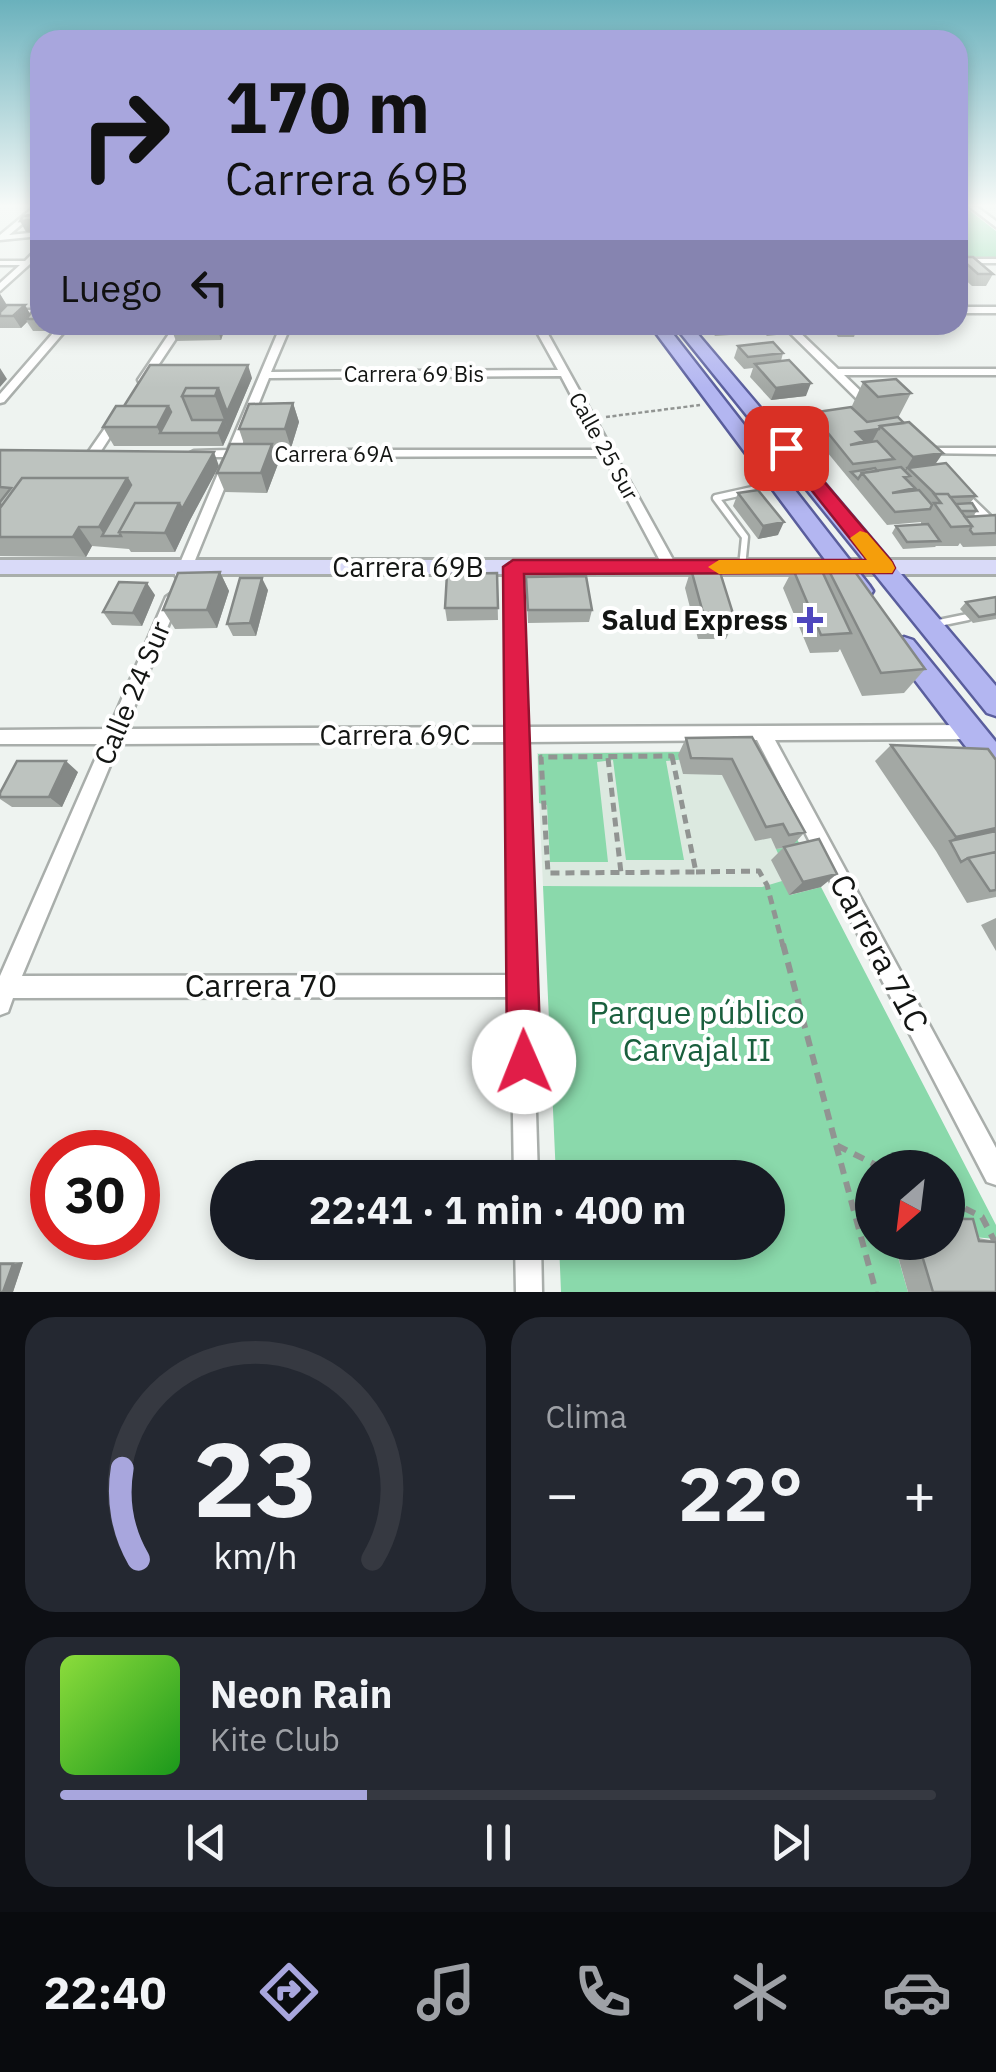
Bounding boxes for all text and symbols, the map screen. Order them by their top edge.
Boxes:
text: 170 m [225,61,430,152]
icon: right [60,70,190,200]
text: Carrera 69B [225,149,469,207]
icon: left [182,260,237,315]
text: Luego [60,263,162,312]
street label: Carrera 69 Bis [344,359,484,388]
street label: Calle 25 Sur [563,386,646,505]
pin [744,406,829,491]
icon: arrive [759,421,814,476]
street label: Carrera 69A [275,439,393,468]
street label: Carrera 69B [332,548,484,585]
place label: Salud Express [601,601,788,638]
marker: Salud Express [797,607,823,633]
street label: Calle 24 Sur [85,616,178,770]
street label: Carrera 69C [320,716,470,753]
street label: Carrera 71C [821,867,939,1038]
street label: Carrera 70 [185,964,337,1006]
park label: Parque público Carvajal II [589,991,805,1070]
position arrow [472,1010,576,1114]
speed limit sign: 30 [30,1130,160,1260]
north arrow [855,1150,965,1260]
map controls [855,1150,965,1260]
text: 22:41 · 1 min · 400 m [309,1185,686,1234]
text: Clima [546,1395,627,1437]
text: 23 [193,1410,318,1546]
text: 22° [678,1444,803,1542]
text: − [546,1458,579,1529]
text: + [903,1458,936,1529]
text: km/h [213,1532,297,1579]
text: Neon Rain [210,1669,392,1718]
text: Kite Club [210,1718,340,1760]
icon: previous [179,1815,234,1870]
icon: pause [471,1815,526,1870]
icon: next [763,1815,818,1870]
icon: directions [254,1957,324,2027]
icon: music [411,1957,481,2027]
icon: phone [568,1957,638,2027]
icon: climate [725,1957,795,2027]
icon: car [882,1957,952,2027]
text: 22:40 [44,1963,166,2021]

